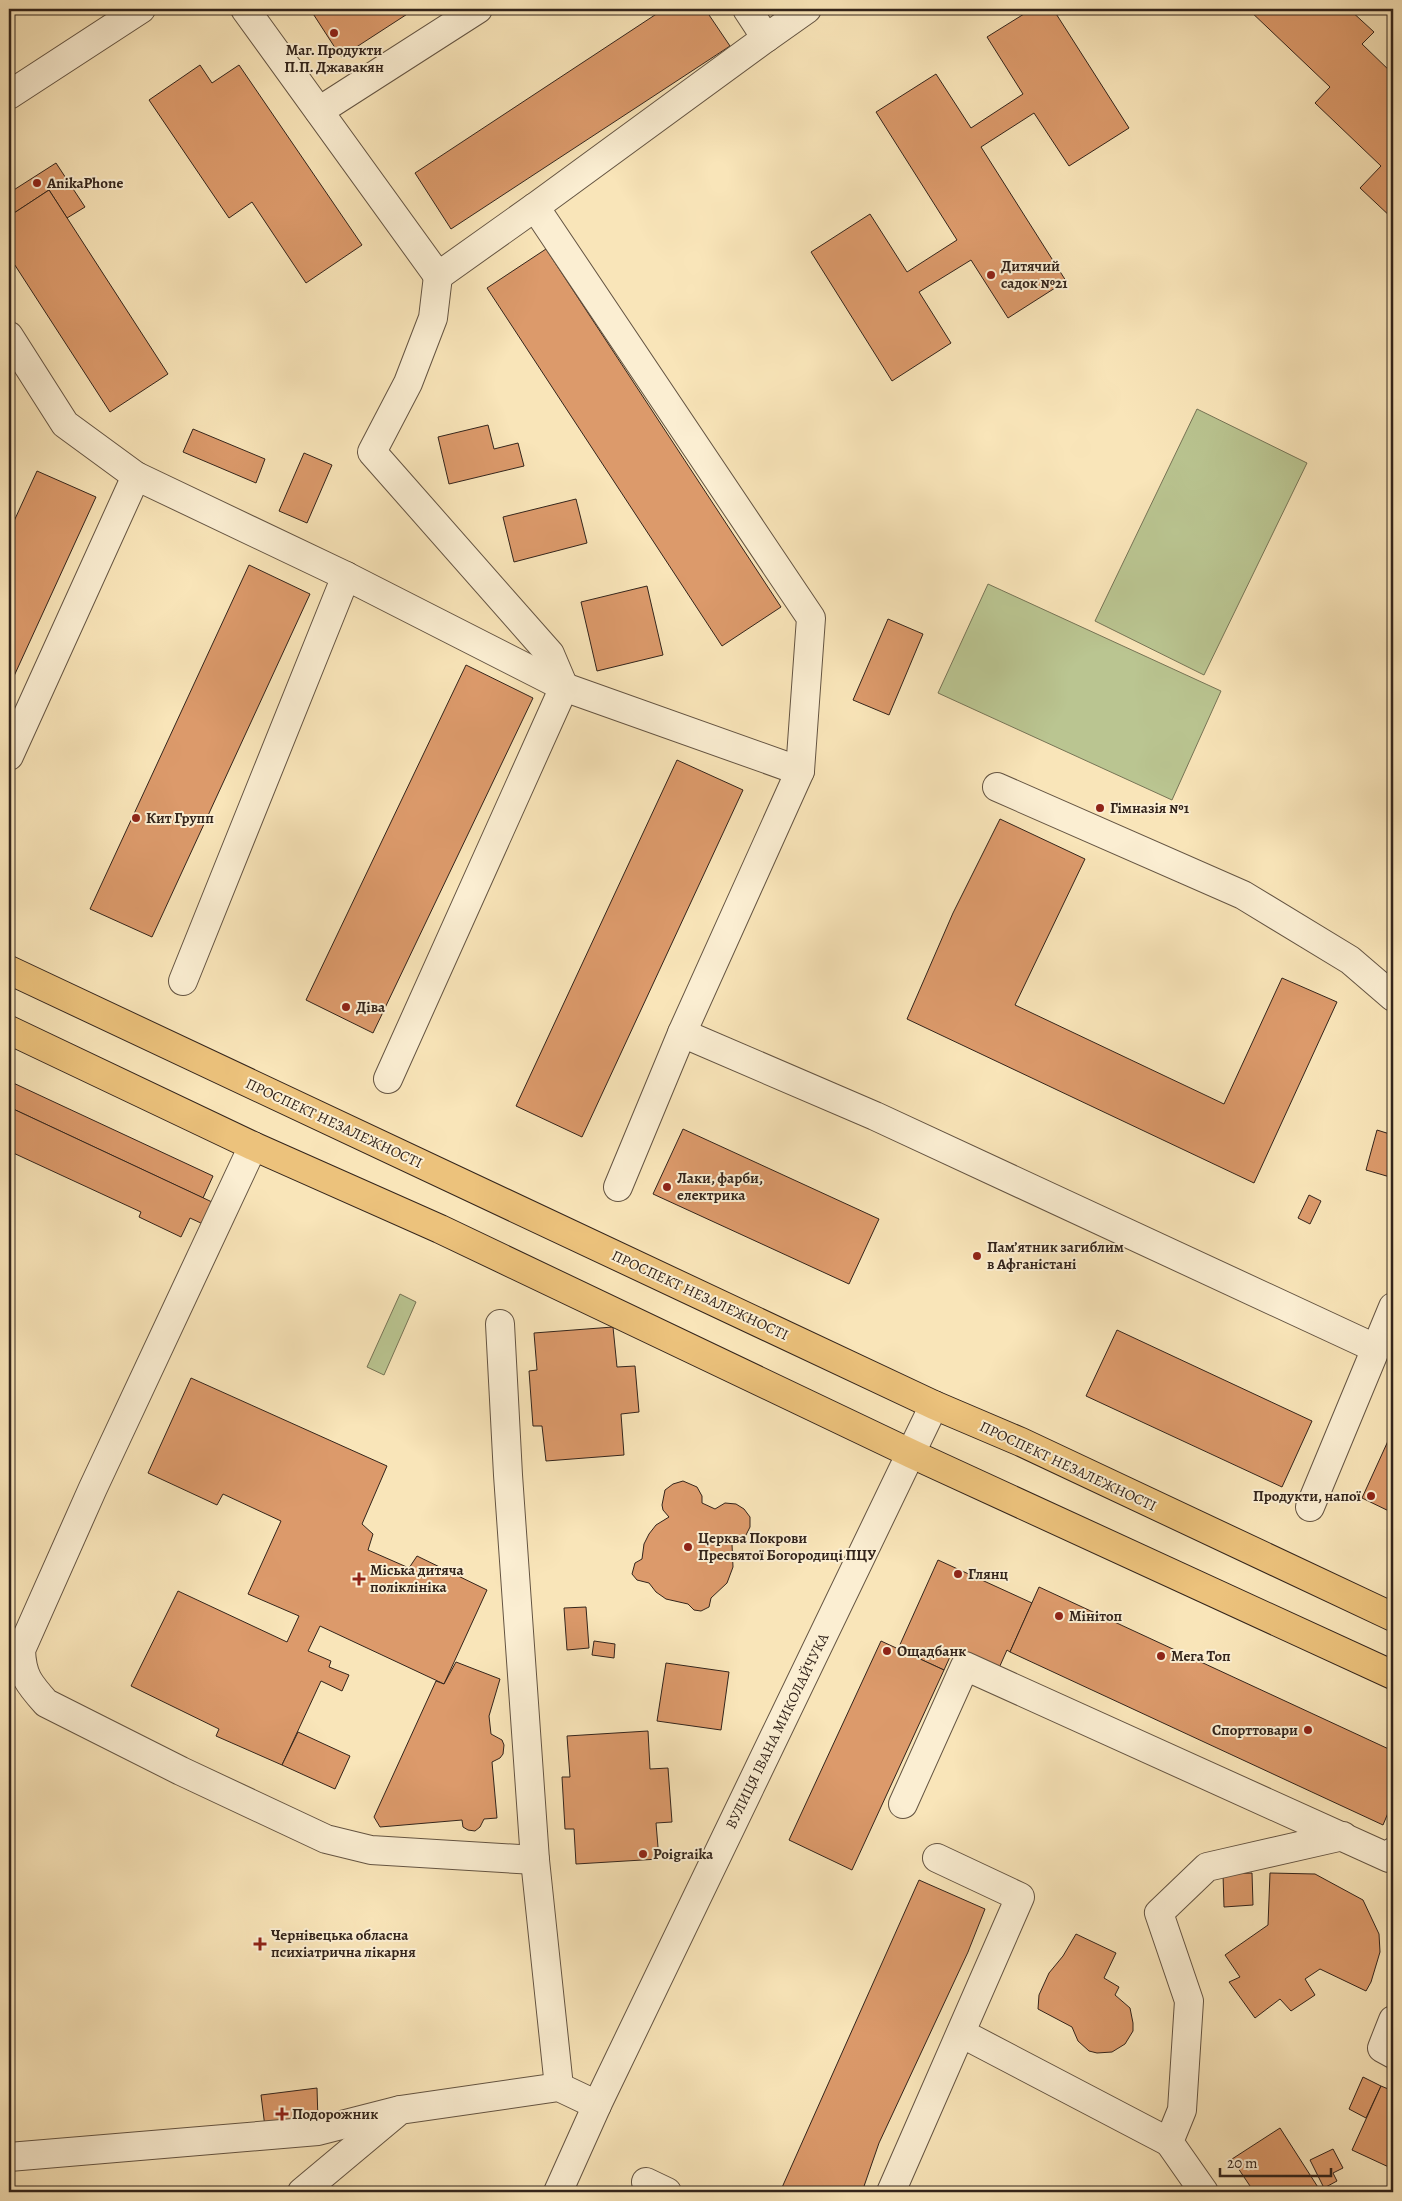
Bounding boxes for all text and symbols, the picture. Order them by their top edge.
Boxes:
marker: Маг. Продукти П.П. Джавакян [328,27,340,39]
place label: Маг. Продукти П.П. Джавакян [284,40,384,77]
place label: AnikaPhone [46,173,123,193]
marker: AnikaPhone [31,177,43,189]
place label: Дитячий садок №21 [1001,256,1068,293]
marker: Дитячий садок №21 [985,269,997,281]
place label: Гімназія №1 [1110,798,1190,818]
marker: Гімназія №1 [1094,802,1106,814]
place label: Кит Групп [146,808,214,828]
marker: Кит Групп [130,812,142,824]
place label: Діва [356,997,386,1017]
marker: Діва [340,1001,352,1013]
street label: ПРОСПЕКТ НЕЗАЛЕЖНОСТІ [242,1073,426,1173]
place label: Лаки, фарби, електрика [677,1168,763,1205]
marker: Лаки, фарби, електрика [661,1181,673,1193]
place label: Пам’ятник загиблим в Афганістані [987,1237,1124,1274]
street label: ПРОСПЕКТ НЕЗАЛЕЖНОСТІ [608,1245,792,1345]
marker: Пам’ятник загиблим в Афганістані [971,1250,983,1262]
street label: ПРОСПЕКТ НЕЗАЛЕЖНОСТІ [976,1416,1160,1516]
place label: Продукти, напої [1253,1486,1362,1506]
marker: Продукти, напої [1365,1490,1377,1502]
place label: Церква Покрови Пресвятої Богородиці ПЦУ [698,1528,876,1565]
marker: Церква Покрови Пресвятої Богородиці ПЦУ [682,1541,694,1553]
place label: Міська дитяча поліклініка [370,1560,464,1597]
place label: Глянц [968,1564,1009,1584]
marker: Глянц [952,1568,964,1580]
marker: Міська дитяча поліклініка [352,1572,366,1586]
place label: Мінітоп [1069,1606,1123,1626]
marker: Мінітоп [1053,1610,1065,1622]
street label: ВУЛИЦЯ ІВАНА МИКОЛАЙЧУКА [721,1630,833,1832]
place label: Ощадбанк [897,1641,966,1661]
marker: Ощадбанк [881,1645,893,1657]
place label: Мега Топ [1171,1646,1231,1666]
marker: Мега Топ [1155,1650,1167,1662]
place label: Спорттовари [1212,1720,1298,1740]
marker: Спорттовари [1302,1724,1314,1736]
place label: Poigraika [653,1844,714,1864]
marker: Poigraika [637,1848,649,1860]
place label: Чернівецька обласна психіатрична лікарня [271,1925,416,1962]
marker: Чернівецька обласна психіатрична лікарня [253,1937,267,1951]
place label: Подорожник [292,2104,378,2124]
marker: Подорожник [276,2108,288,2120]
scale bar [1220,2146,1331,2178]
text: 20 m [1227,2153,1258,2173]

